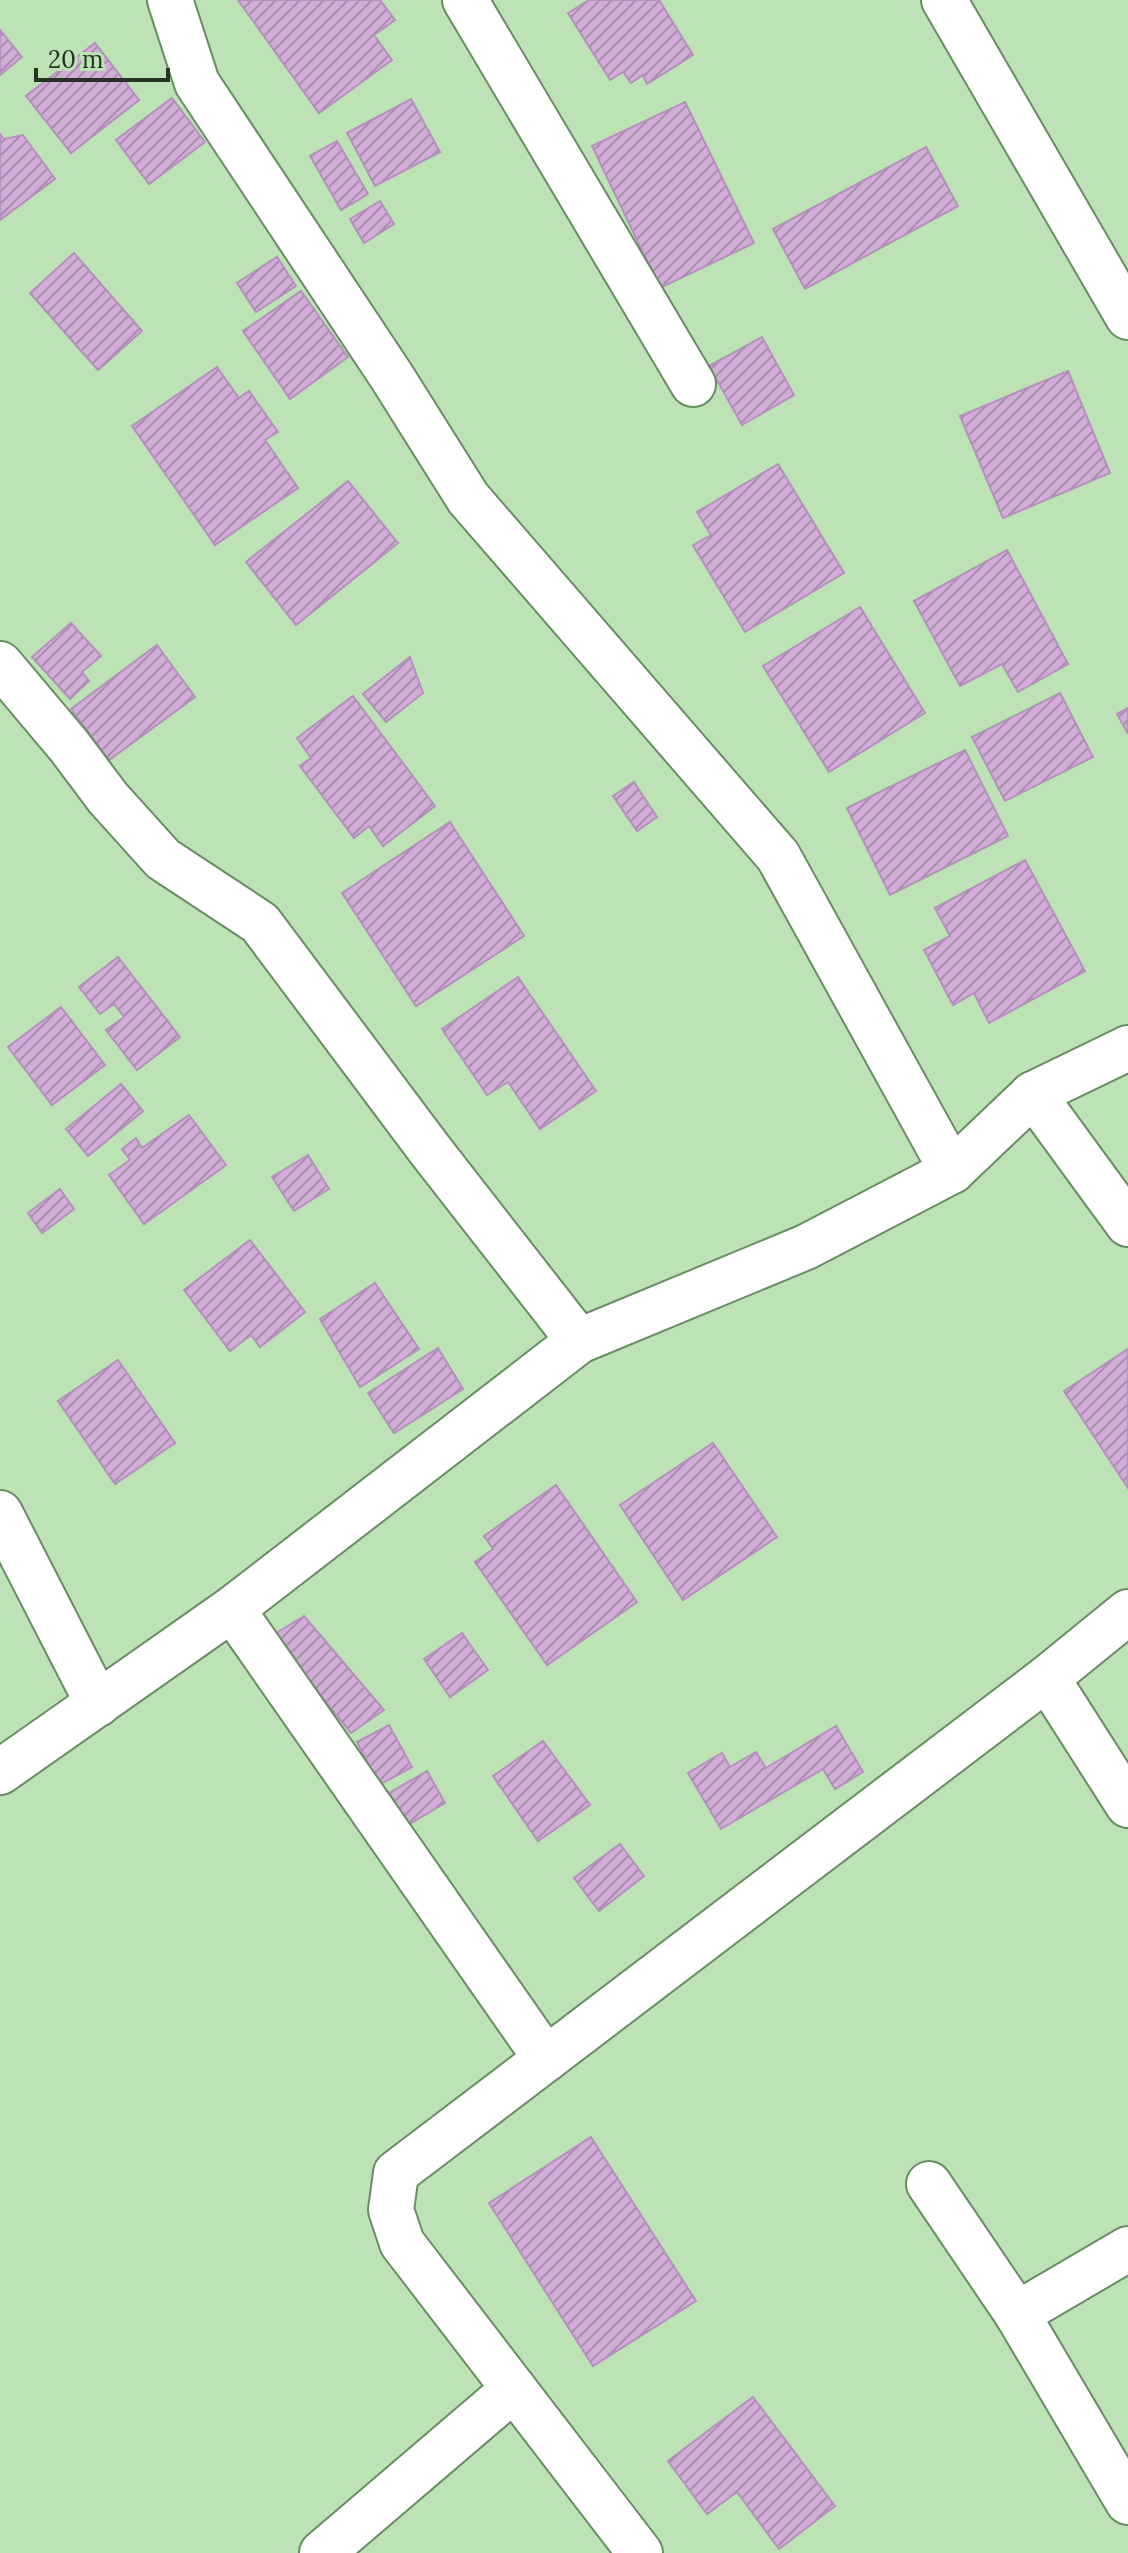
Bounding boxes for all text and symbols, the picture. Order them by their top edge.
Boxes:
scale bar [36,32,168,82]
text: 20 m [48,44,104,75]

